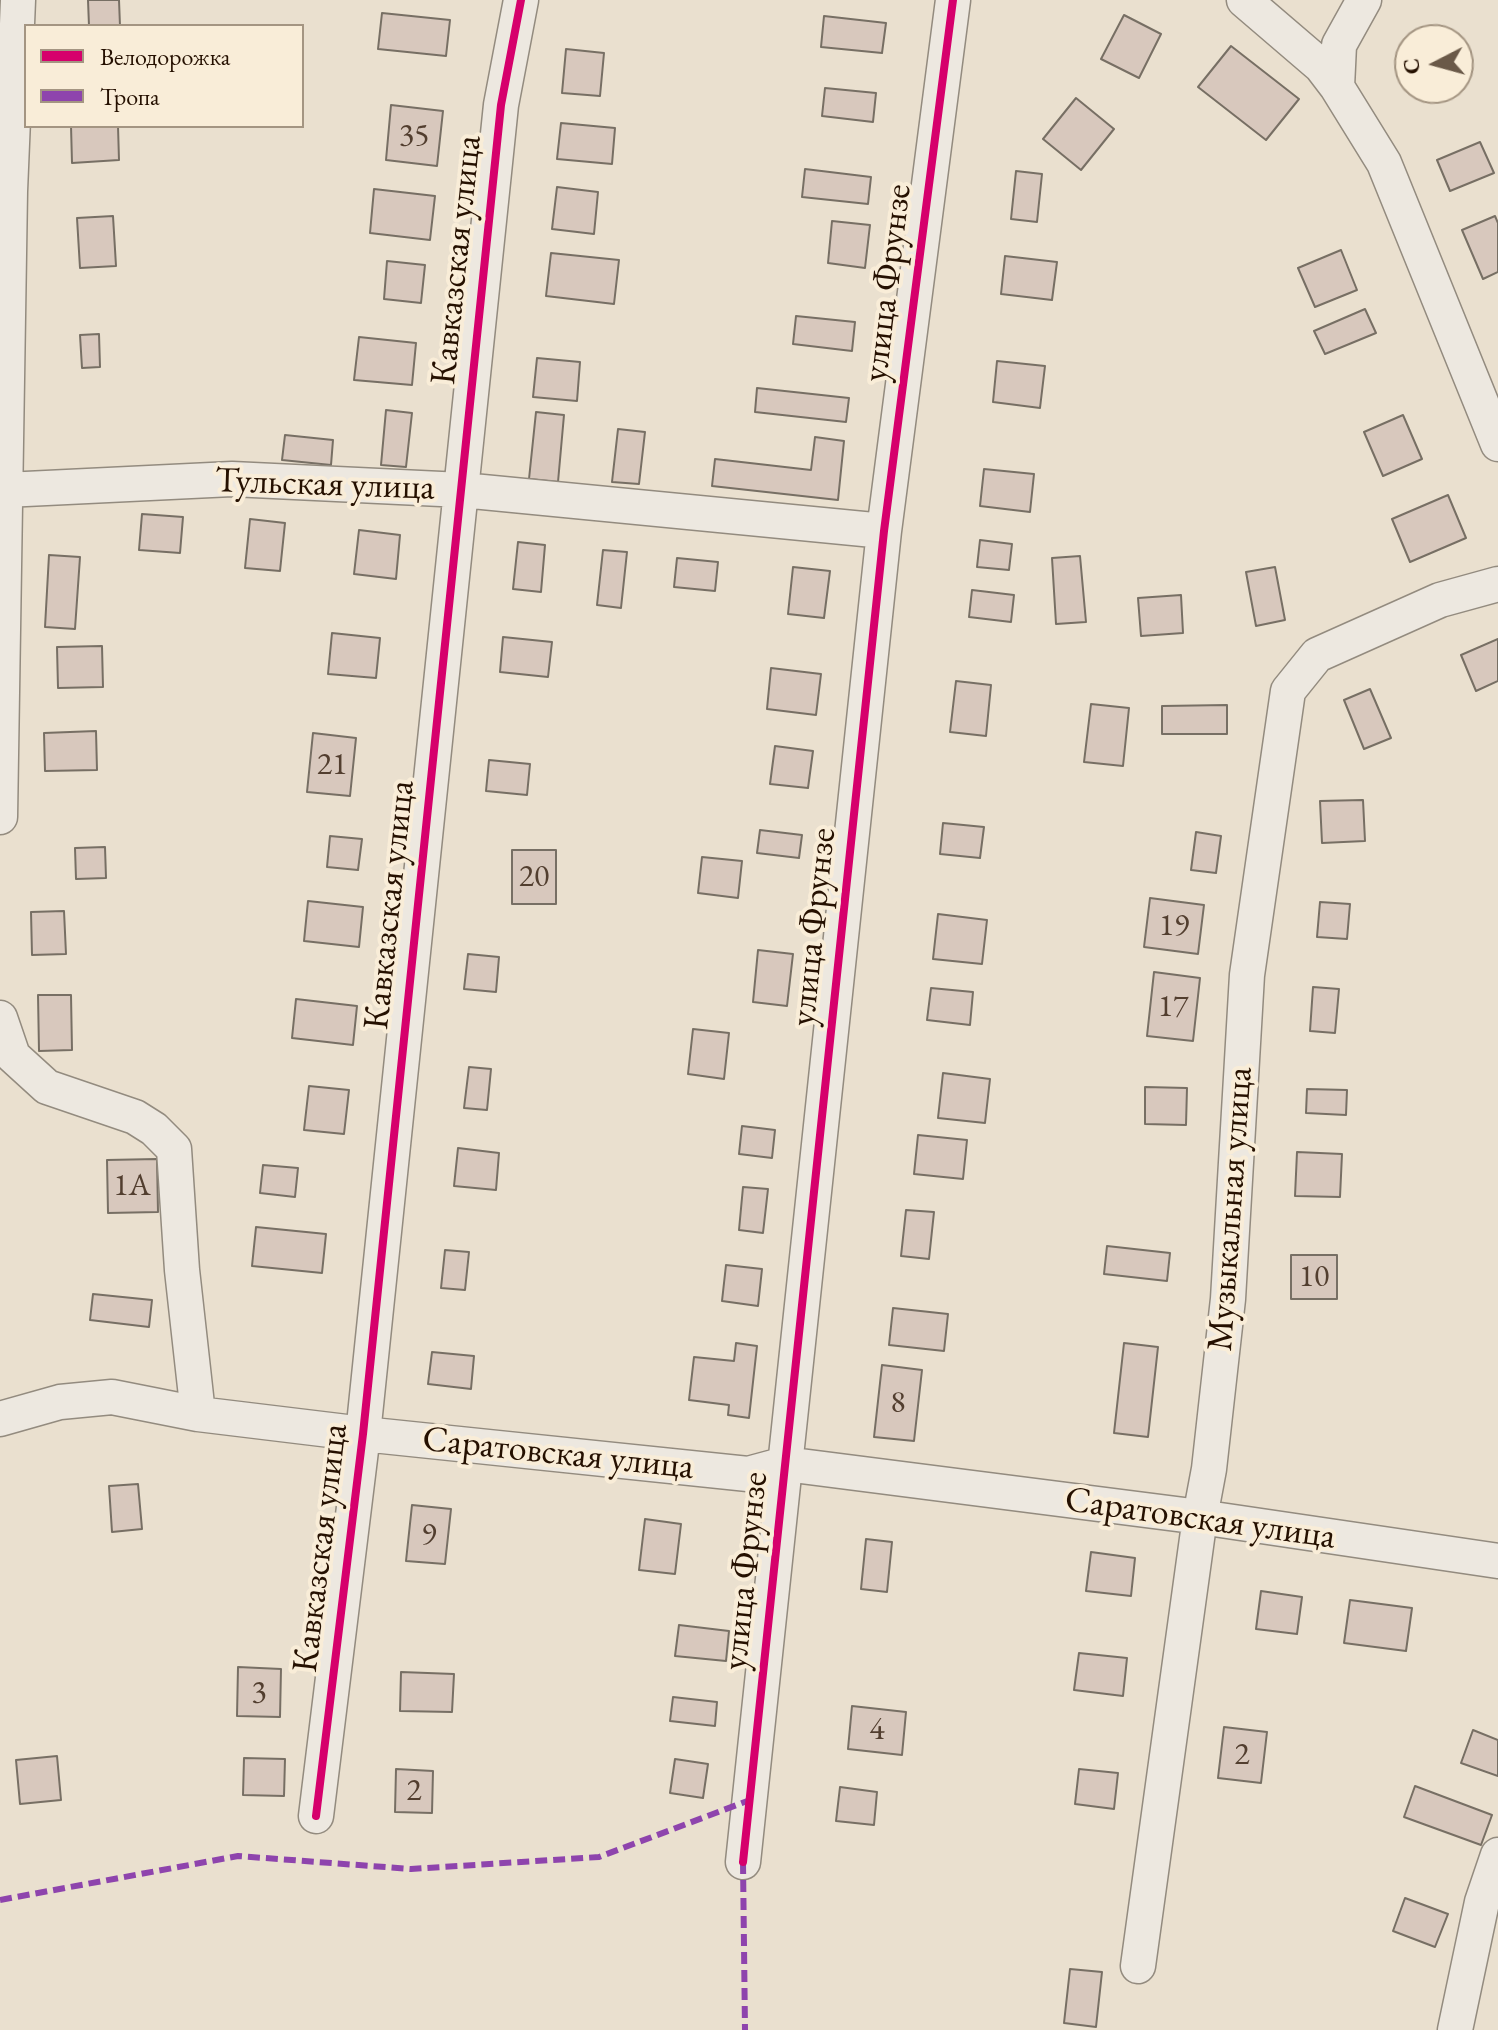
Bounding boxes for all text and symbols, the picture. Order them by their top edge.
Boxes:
legend [24,24,304,128]
north arrow [1394,24,1474,104]
text: Велодорожка [100,41,230,72]
text: С [1396,57,1427,76]
text: Тропа [100,81,160,112]
house number: 35 [399,117,429,155]
street label: Кавказская улица [422,133,492,387]
street label: улица Фрунзе [854,182,922,384]
street label: Тульская улица [214,460,436,510]
house number: 21 [317,746,347,784]
street label: Кавказская улица [355,778,425,1032]
street label: улица Фрунзе [782,826,846,1028]
house number: 20 [519,858,549,896]
house number: 19 [1159,907,1189,945]
house number: 17 [1158,988,1188,1026]
street label: Музыкальная улица [1200,1065,1262,1353]
house number: 1А [113,1167,151,1205]
house number: 10 [1299,1258,1329,1296]
house number: 8 [890,1384,906,1422]
street label: Саратовская улица [420,1418,696,1490]
street label: Кавказская улица [284,1421,358,1675]
street label: улица Фрунзе [714,1470,778,1672]
street label: Саратовская улица [1062,1479,1338,1559]
house number: 9 [421,1516,437,1554]
house number: 3 [251,1674,267,1712]
house number: 4 [869,1711,885,1749]
house number: 2 [1234,1736,1250,1774]
house number: 2 [406,1772,422,1810]

